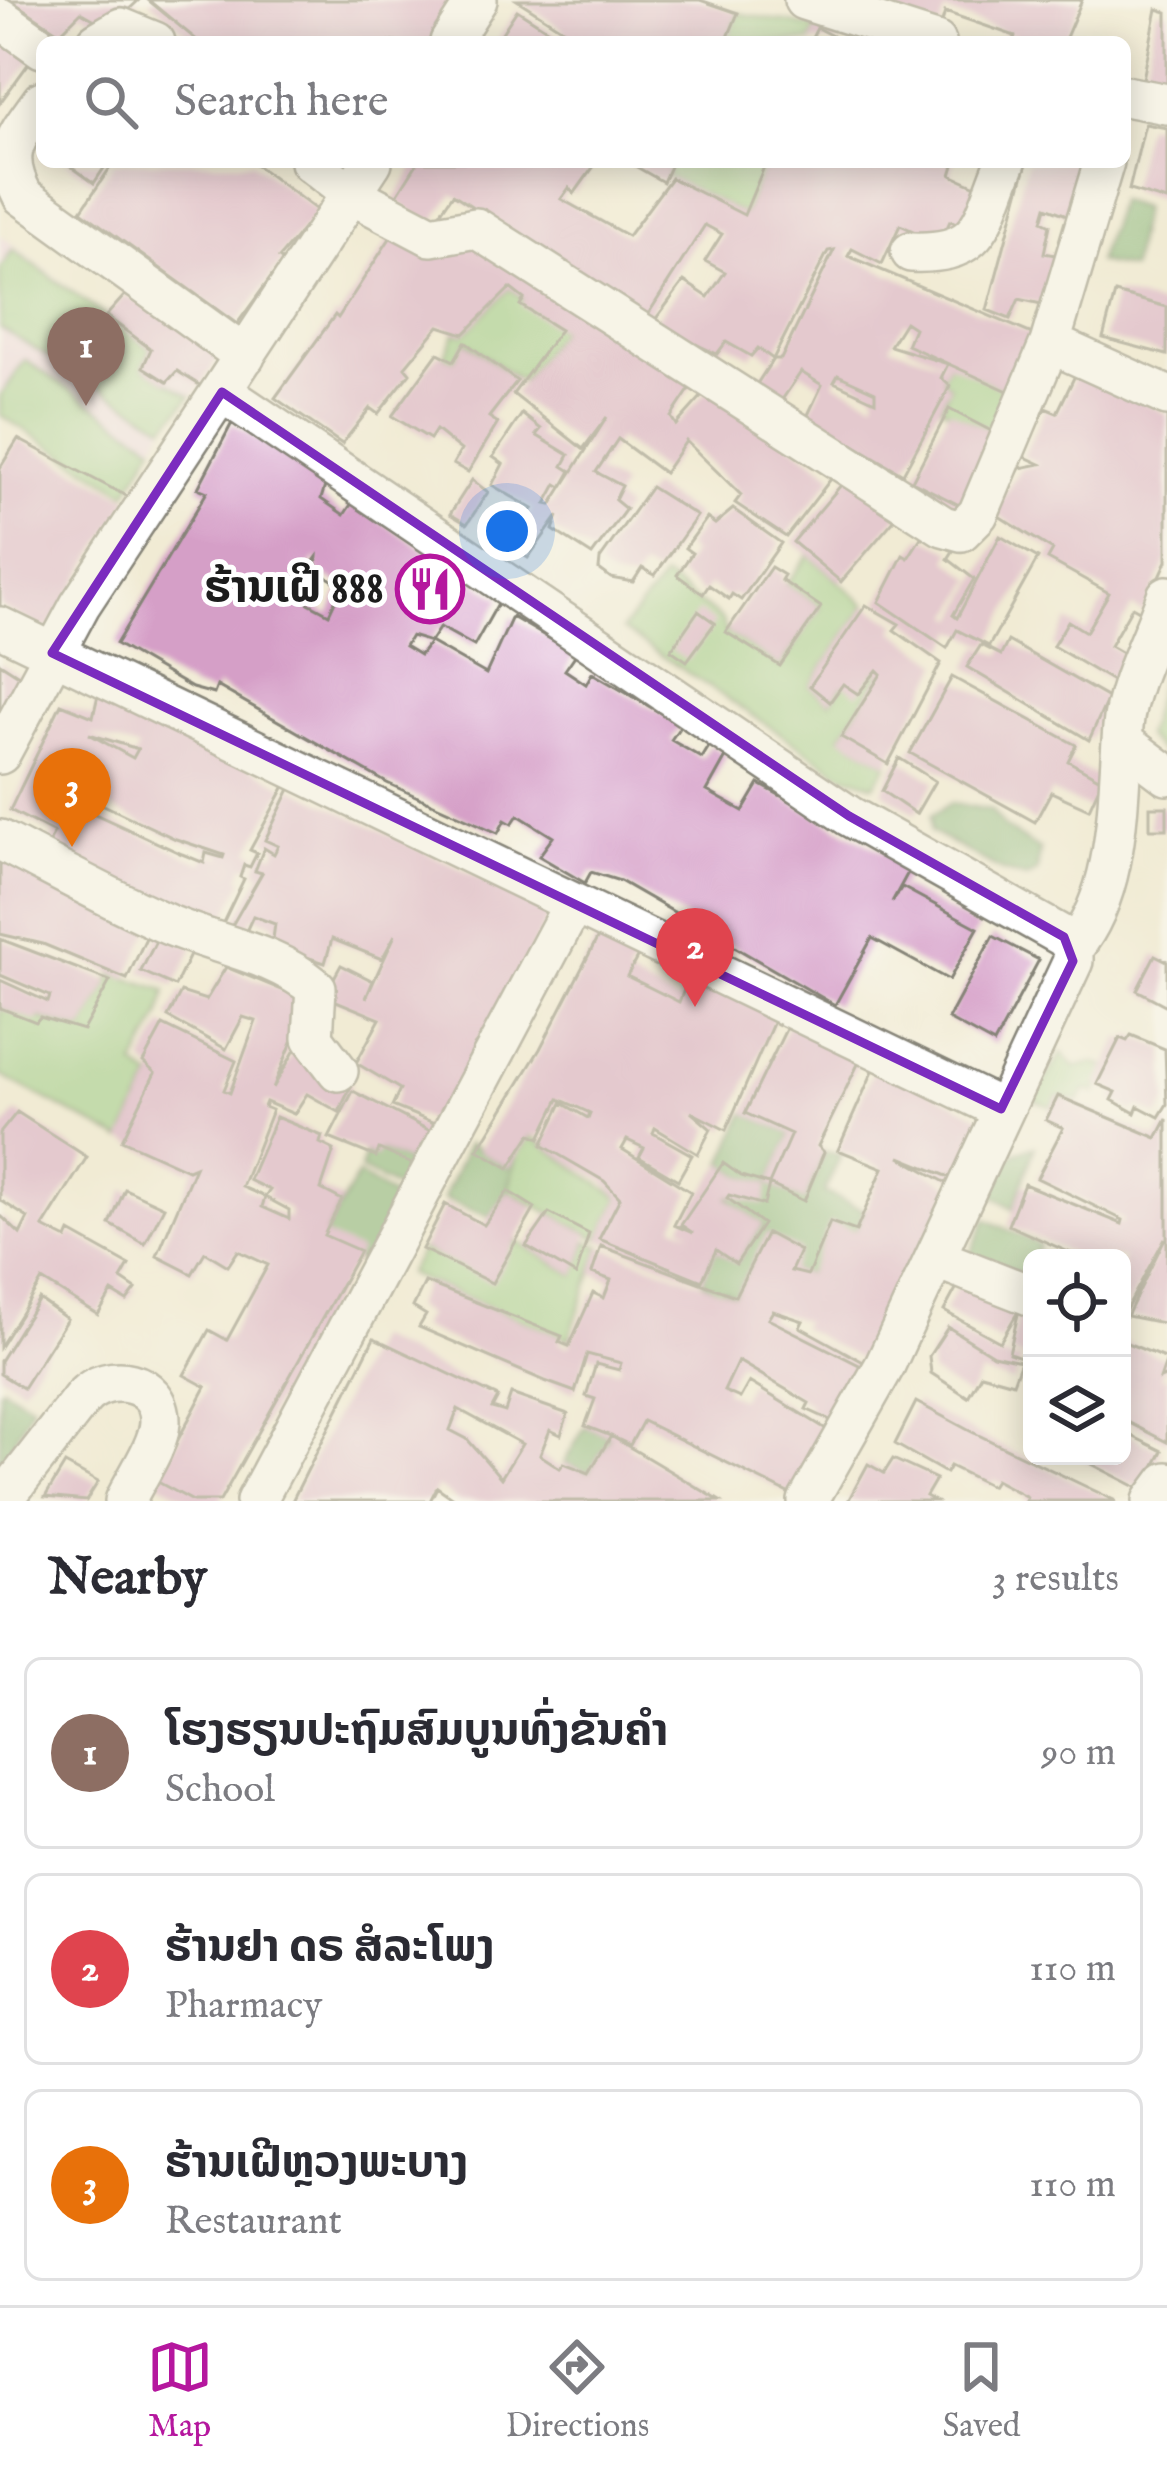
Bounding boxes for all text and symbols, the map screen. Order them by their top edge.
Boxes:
search box [36,36,1131,168]
icon: search [78,69,144,135]
text: Search here [174,74,388,131]
pin: 1 [47,307,125,406]
your location [477,501,537,561]
restaurant icon: ຮ້ານເຝີ 888 [395,554,465,624]
place label: ຮ້ານເຝີ 888 [205,561,384,618]
pin: 3 [33,748,111,847]
pin: 2 [656,908,734,1007]
map controls [1023,1249,1131,1465]
button: locate [1023,1249,1131,1357]
button: layers [1023,1357,1131,1465]
text: Nearby [48,1547,207,1612]
text: 3 results [992,1555,1119,1604]
text: ໂຮງຮຽນປະຖົມສົມບູນທົ່ງຂັນຄຳ [165,1704,668,1761]
text: 1 [83,1729,97,1778]
text: 90 m [1041,1729,1116,1778]
text: School [165,1766,275,1815]
text: ຮ້ານຢາ ດຣ ສໍລະໂພງ [165,1920,494,1977]
text: 2 [81,1945,99,1994]
text: 110 m [1029,1945,1116,1994]
text: Pharmacy [165,1982,322,2031]
text: ຮ້ານເຝີຫຼວງພະບາງ [165,2136,468,2193]
text: 3 [83,2161,97,2210]
text: 110 m [1029,2161,1116,2210]
text: Restaurant [165,2198,342,2247]
tab: Map [147,2334,213,2448]
tab: Directions [506,2334,649,2448]
tab: Saved [942,2334,1020,2448]

